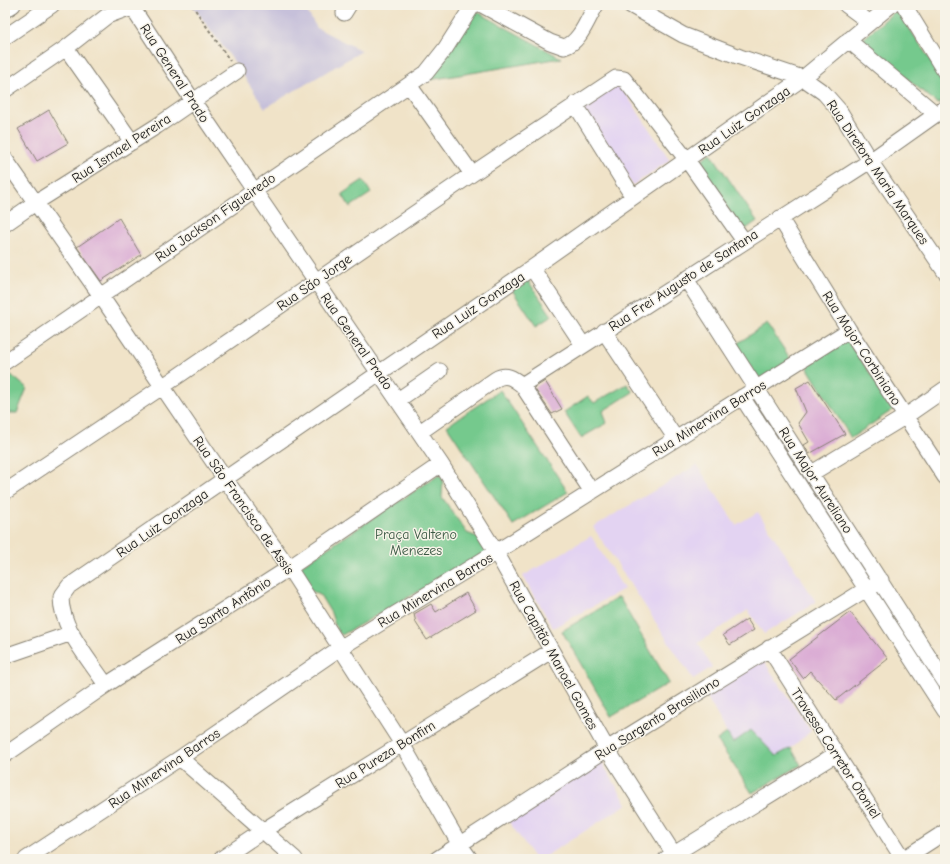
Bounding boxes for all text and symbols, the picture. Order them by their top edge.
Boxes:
street label: Rua General Prado [136,21,213,126]
street label: Rua Luiz Gonzaga [695,82,793,158]
street label: Rua Diretora Maria Marques [823,97,933,248]
street label: Rua Ismael Pereira [69,110,174,187]
street label: Rua Jackson Figueiredo [152,169,279,265]
street label: Rua Frei Augusto de Santana [605,226,761,335]
street label: Rua São Jorge [273,250,355,315]
street label: Rua Luiz Gonzaga [429,268,528,343]
street label: Rua Major Corbiniano [818,288,905,409]
street label: Rua General Prado [317,289,396,393]
street label: Rua Minervina Barros [649,376,770,460]
street label: Rua Major Aureliano [775,424,856,537]
street label: Rua São Francisco de Assis [189,433,298,578]
street label: Rua Luiz Gonzaga [113,485,211,561]
park label: Praça Valteno Menezes [375,526,457,559]
street label: Rua Minervina Barros [375,549,496,632]
street label: Rua Santo Antônio [172,573,274,648]
street label: Rua Capitão Manoel Gomes [506,578,602,733]
street label: Rua Sargento Brasiliano [592,673,723,764]
street label: Travessa Corretor Otoniel [787,685,884,822]
street label: Rua Pureza Bonfim [332,717,438,792]
street label: Rua Minervina Barros [105,725,224,812]

